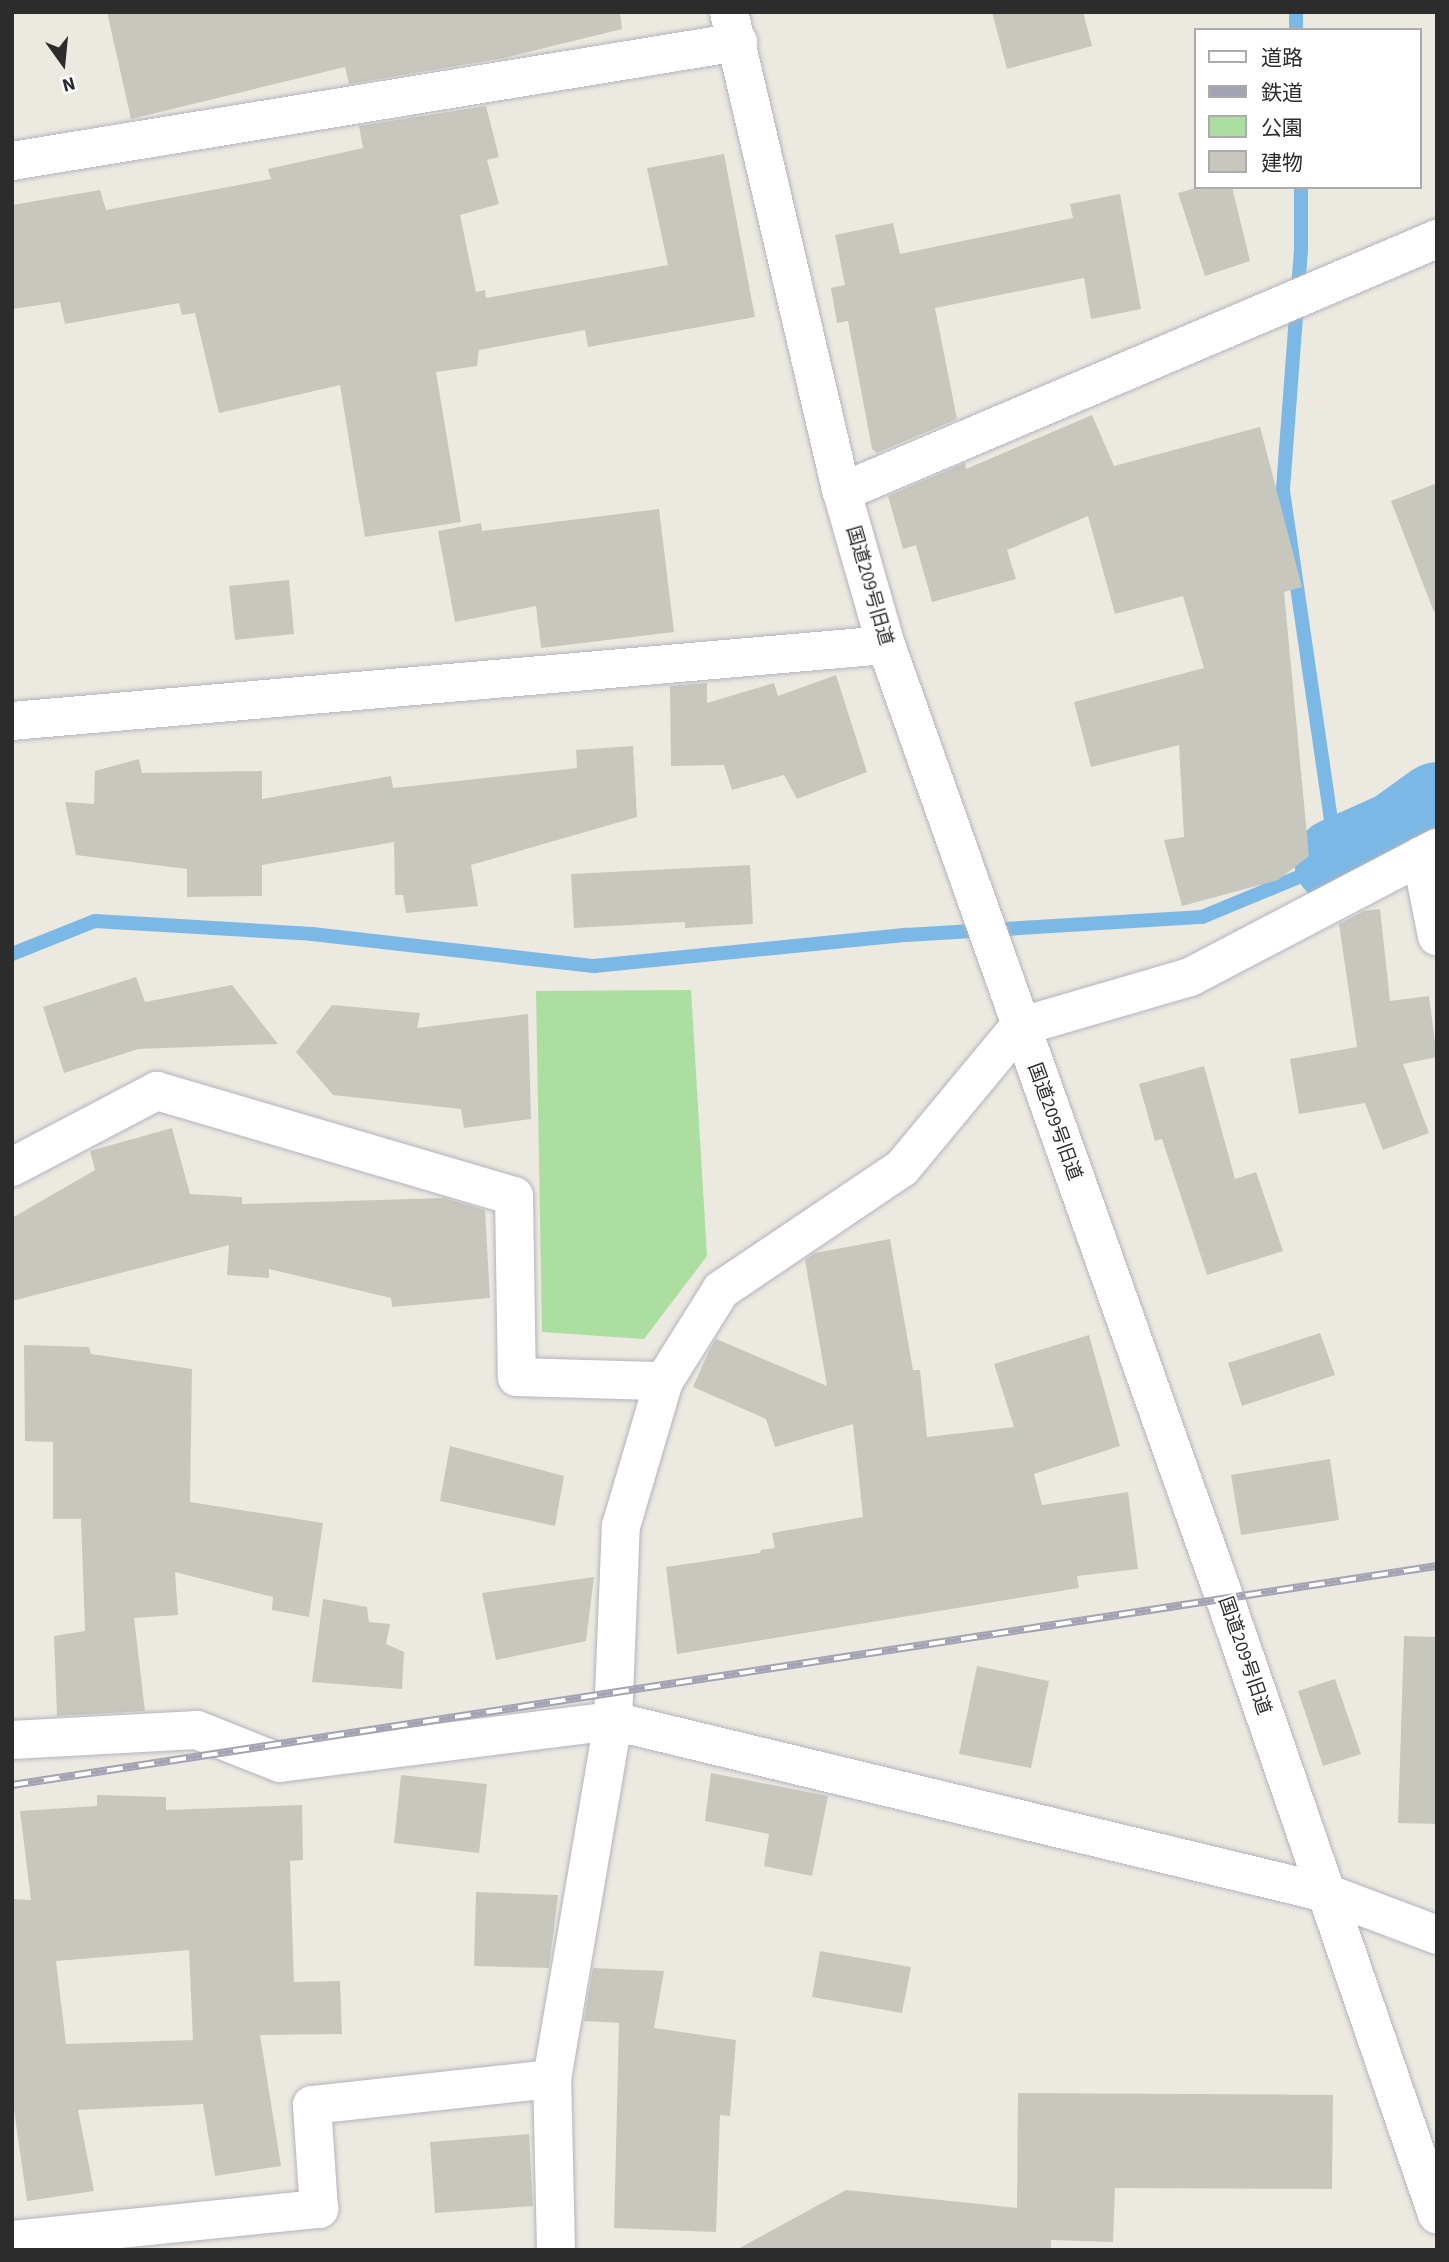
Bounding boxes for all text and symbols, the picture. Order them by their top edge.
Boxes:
north arrow [28,28,98,98]
legend [1194,28,1421,189]
text: 道路 [1261,43,1303,73]
text: N [59,69,78,98]
text: 鉄道 [1261,78,1303,108]
text: 公園 [1261,113,1303,143]
text: 建物 [1261,148,1303,178]
street label: 国道209号旧道 [841,524,897,648]
street label: 国道209号旧道 [1022,1060,1086,1184]
street label: 国道209号旧道 [1213,1594,1275,1718]

